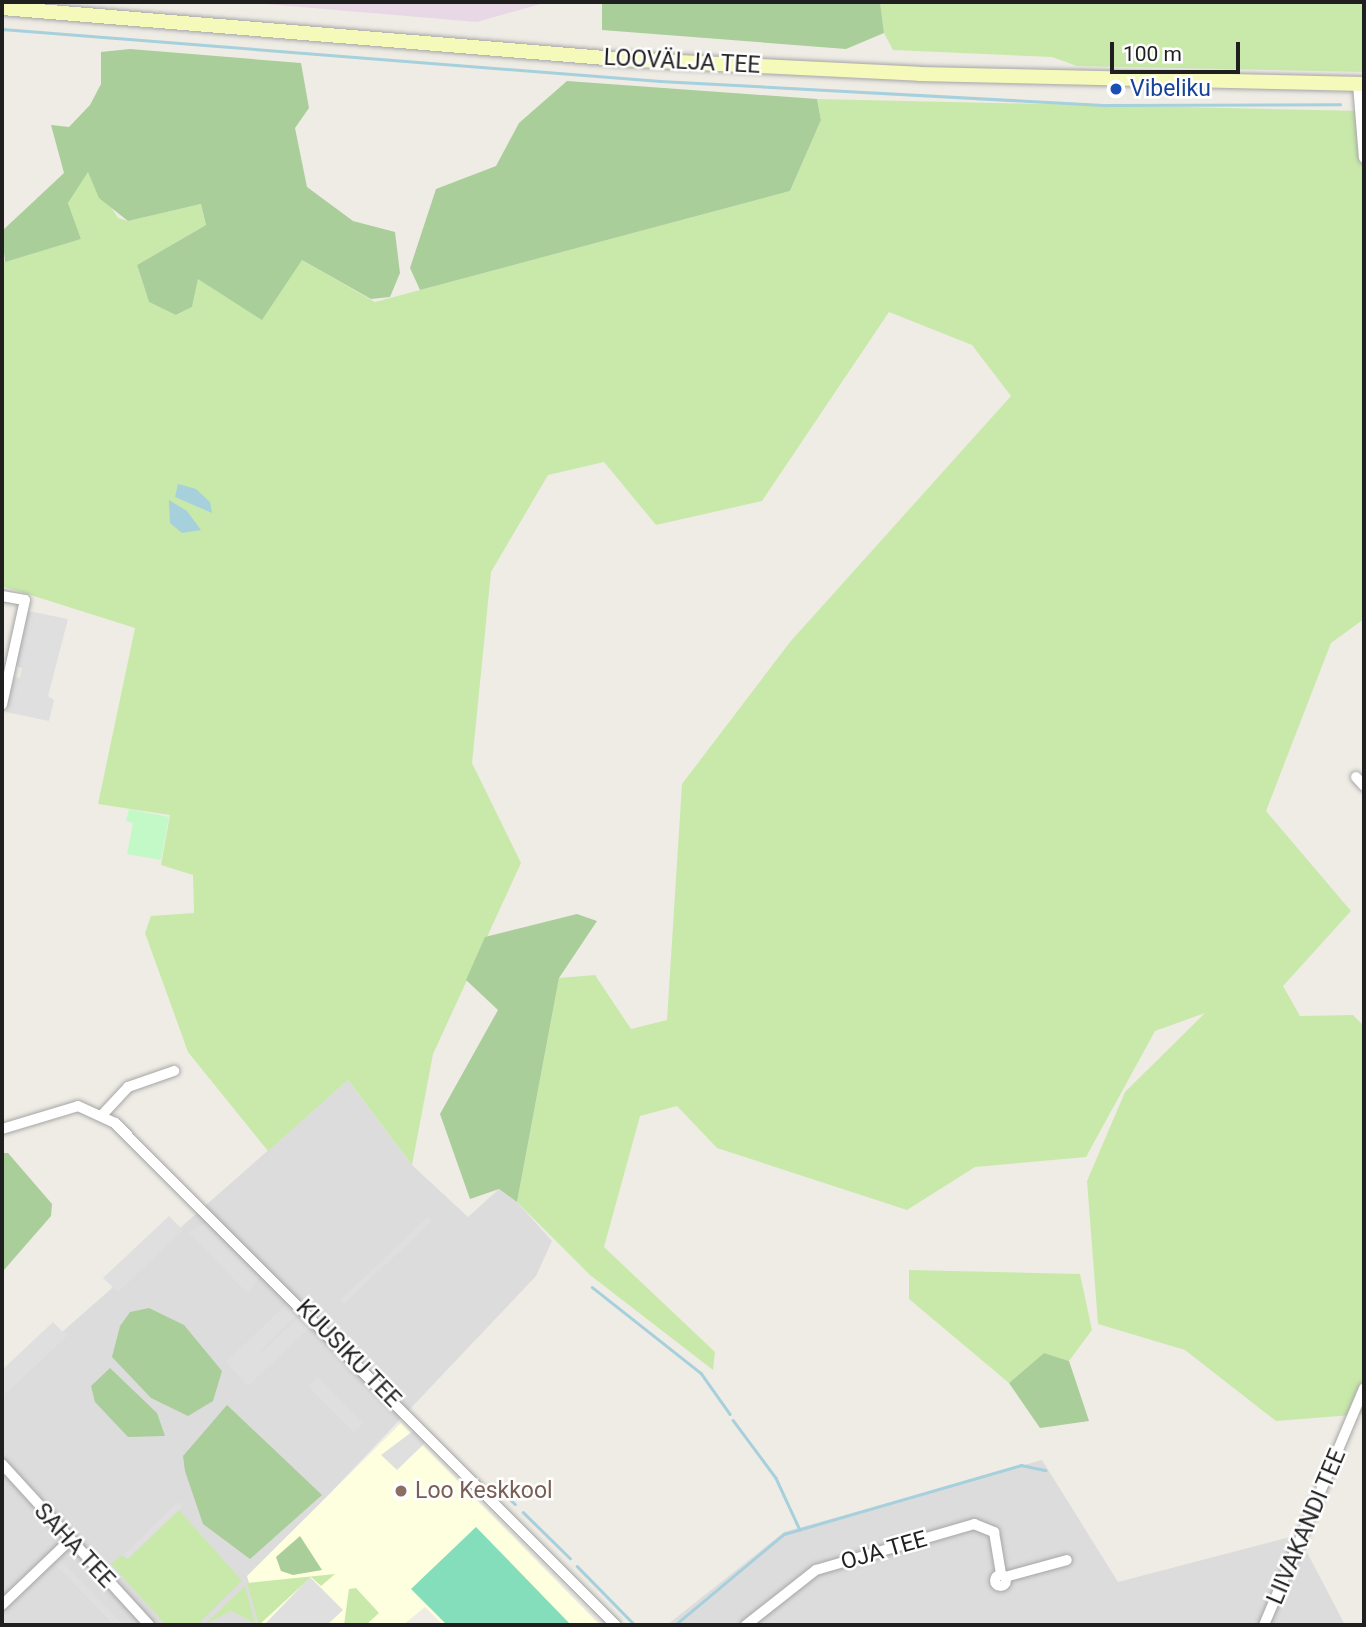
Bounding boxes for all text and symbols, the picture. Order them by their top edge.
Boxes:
scale bar [1114,28,1244,72]
text: 100 m [1123,42,1182,66]
street label: LOOVÄLJA TEE [603,44,761,80]
place label: Vibeliku [1130,75,1211,103]
marker: Vibeliku [1108,81,1124,97]
street label: KUUSIKU TEE [290,1294,406,1414]
street label: LIIVAKANDI TEE [1262,1445,1352,1609]
place label: Loo Keskkool [415,1477,553,1505]
marker: Loo Keskkool [393,1483,409,1499]
street label: SAHA TEE [28,1498,120,1594]
street label: OJA TEE [837,1525,931,1577]

